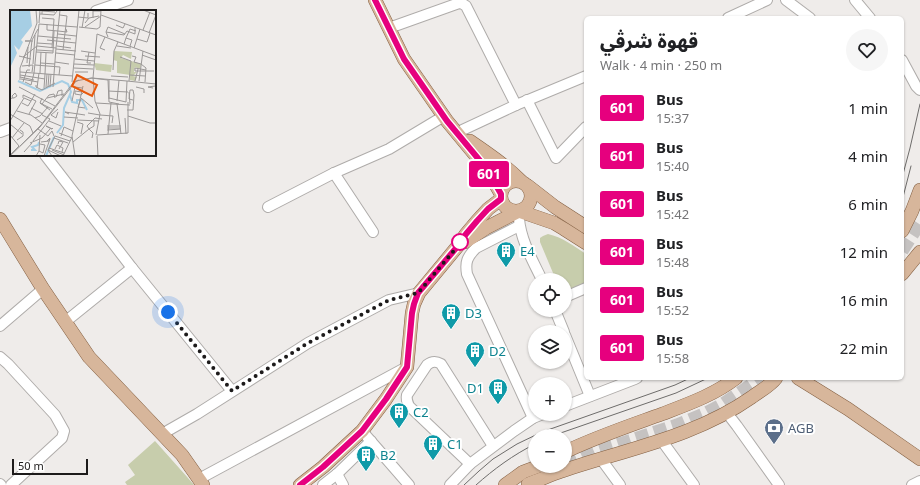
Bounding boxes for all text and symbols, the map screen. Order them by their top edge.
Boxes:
inset map [10,10,156,156]
text: قهوة شرڤي [600,28,698,54]
button: heart [846,29,888,71]
text: Walk · 4 min · 250 m [600,56,722,74]
text: Bus [656,89,683,109]
text: 601 [610,98,634,117]
text: 1 min [848,98,888,118]
text: 15:37 [656,109,689,127]
text: Bus [656,137,683,157]
text: 601 [610,146,634,165]
text: 4 min [848,146,888,166]
text: 15:40 [656,157,689,175]
line badge: 601 [466,161,512,187]
text: 601 [477,164,501,183]
text: Bus [656,185,683,205]
text: 601 [610,194,634,213]
text: 6 min [848,194,888,214]
text: 15:42 [656,205,689,223]
unlabelled marker [451,233,469,251]
text: Bus [656,233,683,253]
building icon: E4 [495,240,517,268]
place label: E4 [520,242,535,260]
text: 601 [610,242,634,261]
text: 12 min [840,242,888,262]
text: 15:48 [656,253,689,271]
map controls [528,273,572,473]
button: locate [528,273,572,317]
text: Bus [656,281,683,301]
text: 601 [610,290,634,309]
text: 16 min [840,290,888,310]
text: 15:52 [656,301,689,319]
your location [158,302,178,322]
building icon: D3 [440,302,462,330]
place label: D3 [465,304,482,322]
button: layers [528,325,572,369]
text: Bus [656,329,683,349]
text: 601 [610,338,634,357]
text: 22 min [840,338,888,358]
building icon: D2 [464,340,486,368]
place label: D2 [489,342,506,360]
text: 15:58 [656,349,689,367]
building icon: D1 [487,377,509,405]
button: + [528,377,572,421]
place label: D1 [467,379,484,397]
building icon: C2 [388,401,410,429]
place label: C2 [413,403,429,421]
bank icon: AGB [763,417,785,445]
place label: AGB [788,419,814,437]
button: − [528,429,572,473]
building icon: C1 [422,433,444,461]
place label: C1 [447,435,463,453]
building icon: B2 [355,444,377,472]
place label: B2 [380,446,396,464]
scale bar [12,457,88,476]
text: 50 m [18,458,44,473]

